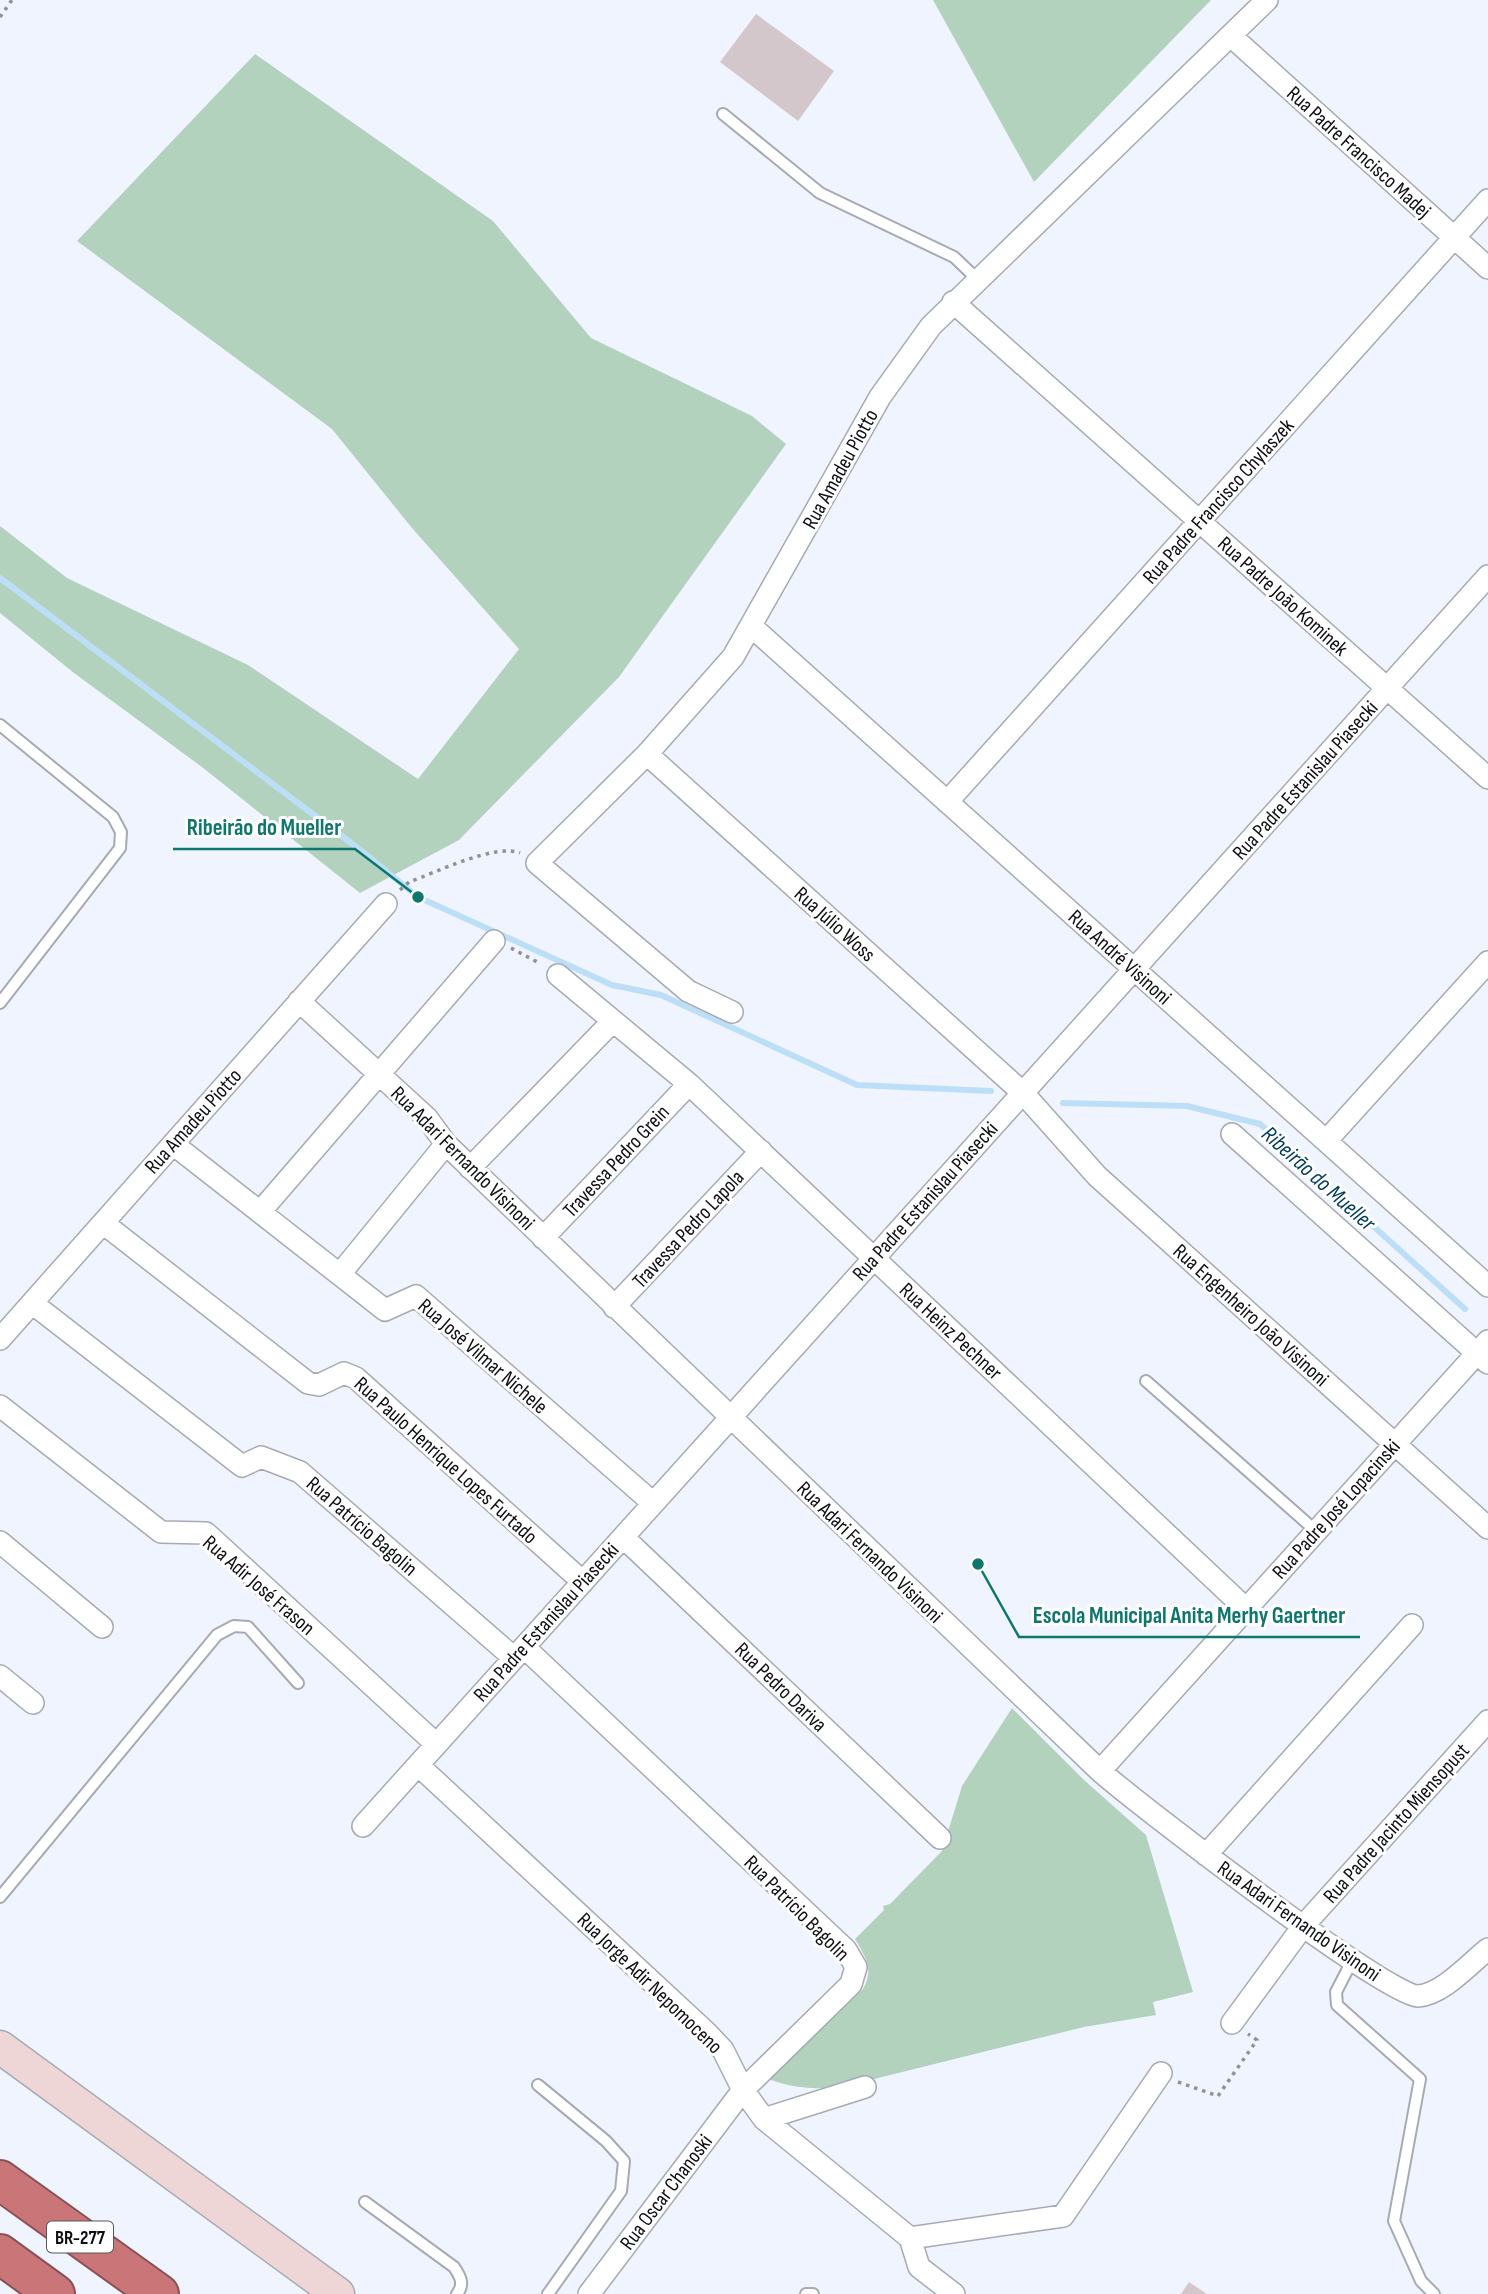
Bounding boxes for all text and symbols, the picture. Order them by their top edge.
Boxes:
street label: Rua Padre Francisco Madej [1281,81,1436,224]
street label: Rua Amadeu Piotto [797,405,884,533]
street label: Rua Padre Francisco Chylaszek [1138,413,1299,589]
street label: Rua Padre João Kominek [1212,531,1353,661]
street label: Rua Padre Estanislau Piasecki [1227,696,1383,865]
callout: Ribeirão do Mueller [173,805,355,849]
text: Ribeirão do Mueller [187,814,341,842]
street label: Rua Júlio Woss [789,882,880,967]
street label: Rua André Visinoni [1063,905,1176,1010]
street label: Rua Amadeu Piotto [140,1064,247,1179]
street label: Rua Adari Fernando Visinoni [386,1081,540,1235]
street label: Travessa Pedro Grein [558,1100,675,1223]
street label: Rua Padre Estanislau Piasecki [847,1117,1003,1286]
water label: Ribeirão do Mueller [1256,1120,1382,1238]
street label: Travessa Pedro Lapola [627,1165,749,1294]
street label: Rua Engenheiro João Visinoni [1168,1239,1334,1392]
street label: Rua Heinz Pechner [894,1278,1007,1385]
street label: Rua José Vilmar Nichele [413,1293,552,1419]
street label: Rua Paulo Henrique Lopes Furtado [349,1372,542,1549]
street label: Rua Padre José Lopacinski [1267,1434,1406,1584]
street label: Rua Patrício Bagolin [301,1471,422,1581]
street label: Rua Adari Fernando Visinoni [792,1476,948,1628]
street label: Rua Adir José Frason [198,1530,320,1641]
street label: Rua Padre Estanislau Piasecki [468,1538,624,1707]
callout: Escola Municipal Anita Merhy Gaertner [1019,1593,1360,1637]
text: Escola Municipal Anita Merhy Gaertner [1033,1602,1345,1630]
street label: Rua Pedro Dariva [730,1637,832,1737]
street label: Rua Padre Jacinto Miensopust [1318,1738,1475,1908]
street label: Rua Patrício Bagolin [739,1850,855,1966]
street label: Rua Adari Fernando Visinoni [1212,1856,1385,1987]
street label: Rua Jorge Adir Nepomoceno [572,1908,728,2059]
street label: Rua Oscar Chanoski [615,2130,718,2255]
road number: BR-277 [47,2222,113,2252]

